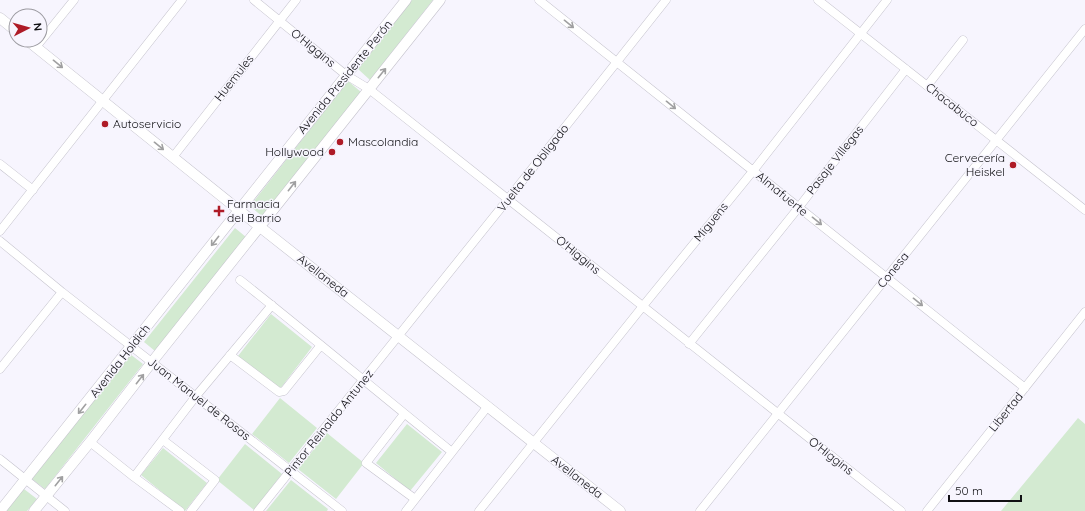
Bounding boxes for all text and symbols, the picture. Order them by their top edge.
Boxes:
north arrow [8,8,48,48]
street label: Avenida Presidente Perón [294,17,395,137]
one-way arrow [564,20,575,29]
text: N [31,22,45,32]
street label: O'Higgins [288,25,339,70]
street label: Huemules [211,51,257,104]
one-way arrow [52,60,63,69]
one-way arrow [377,67,386,78]
street label: Chacabuco [923,79,982,130]
one-way arrow [666,101,677,110]
place label: Autoservicio [113,116,181,131]
marker: Autoservicio [100,119,110,129]
street label: Vuelta de Obligado [494,121,572,215]
street label: Pasaje Villegas [803,122,866,197]
place label: Mascolandia [348,134,418,149]
marker: Mascolandia [335,137,345,147]
one-way arrow [153,142,164,150]
place label: Hollywood [265,144,324,159]
marker: Hollywood [327,147,337,157]
place label: Cervecería Heiskel [945,150,1005,179]
marker: Cervecería Heiskel [1008,160,1018,170]
street label: Almafuerte [753,168,811,219]
one-way arrow [288,180,297,191]
place label: Farmacia del Barrio [227,196,281,225]
street label: Miguens [690,199,731,244]
marker: Farmacia del Barrio [214,206,224,216]
one-way arrow [811,217,822,226]
street label: O'Higgins [553,232,604,277]
one-way arrow [210,235,219,246]
street label: Conesa [874,249,912,291]
street label: Avellaneda [294,251,352,300]
one-way arrow [913,298,924,307]
street label: Avenida Holdich [86,321,153,400]
street label: Juan Manuel de Rosas [145,354,254,444]
street label: Pintor Reinaldo Antunez [281,366,376,479]
one-way arrow [135,373,144,384]
street label: Libertad [985,389,1026,434]
one-way arrow [77,403,86,414]
street label: O'Higgins [806,433,857,478]
street label: Avellaneda [548,452,606,501]
one-way arrow [55,475,63,486]
scale bar [949,477,1021,503]
text: 50 m [955,483,983,498]

